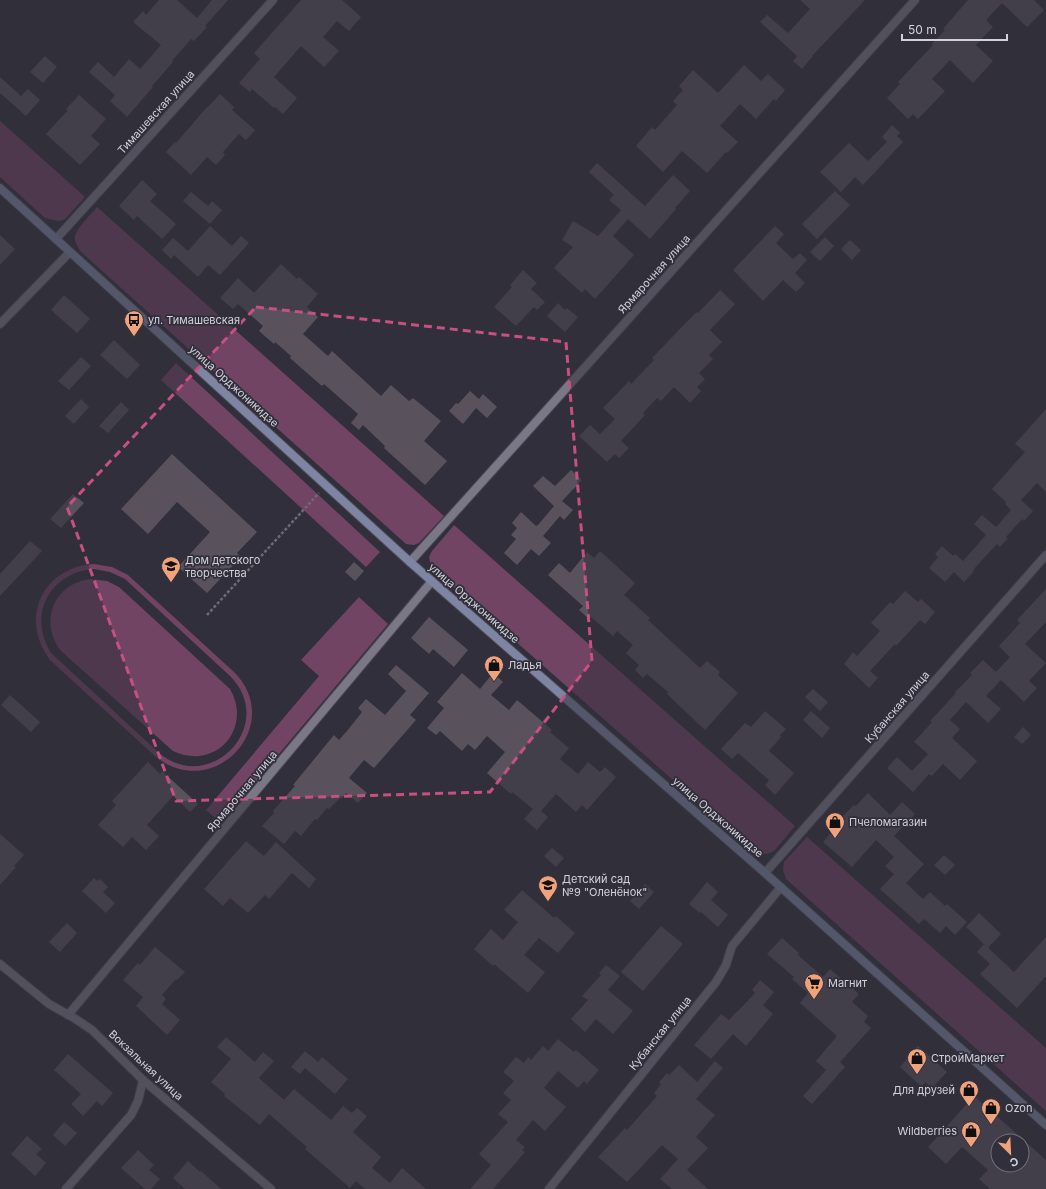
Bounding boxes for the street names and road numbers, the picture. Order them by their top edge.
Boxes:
street label: Тимашевская улица [115,67,197,157]
street label: Ярмарочная улица [615,232,693,316]
street label: улица Орджоникидзе [186,342,282,430]
street label: улица Орджоникидзе [426,560,522,646]
street label: Кубанская улица [862,668,932,746]
street label: Ярмарочная улица [204,748,280,834]
street label: улица Орджоникидзе [670,774,766,860]
street label: Кубанская улица [626,993,694,1073]
street label: Вокзальная улица [106,1027,186,1103]

